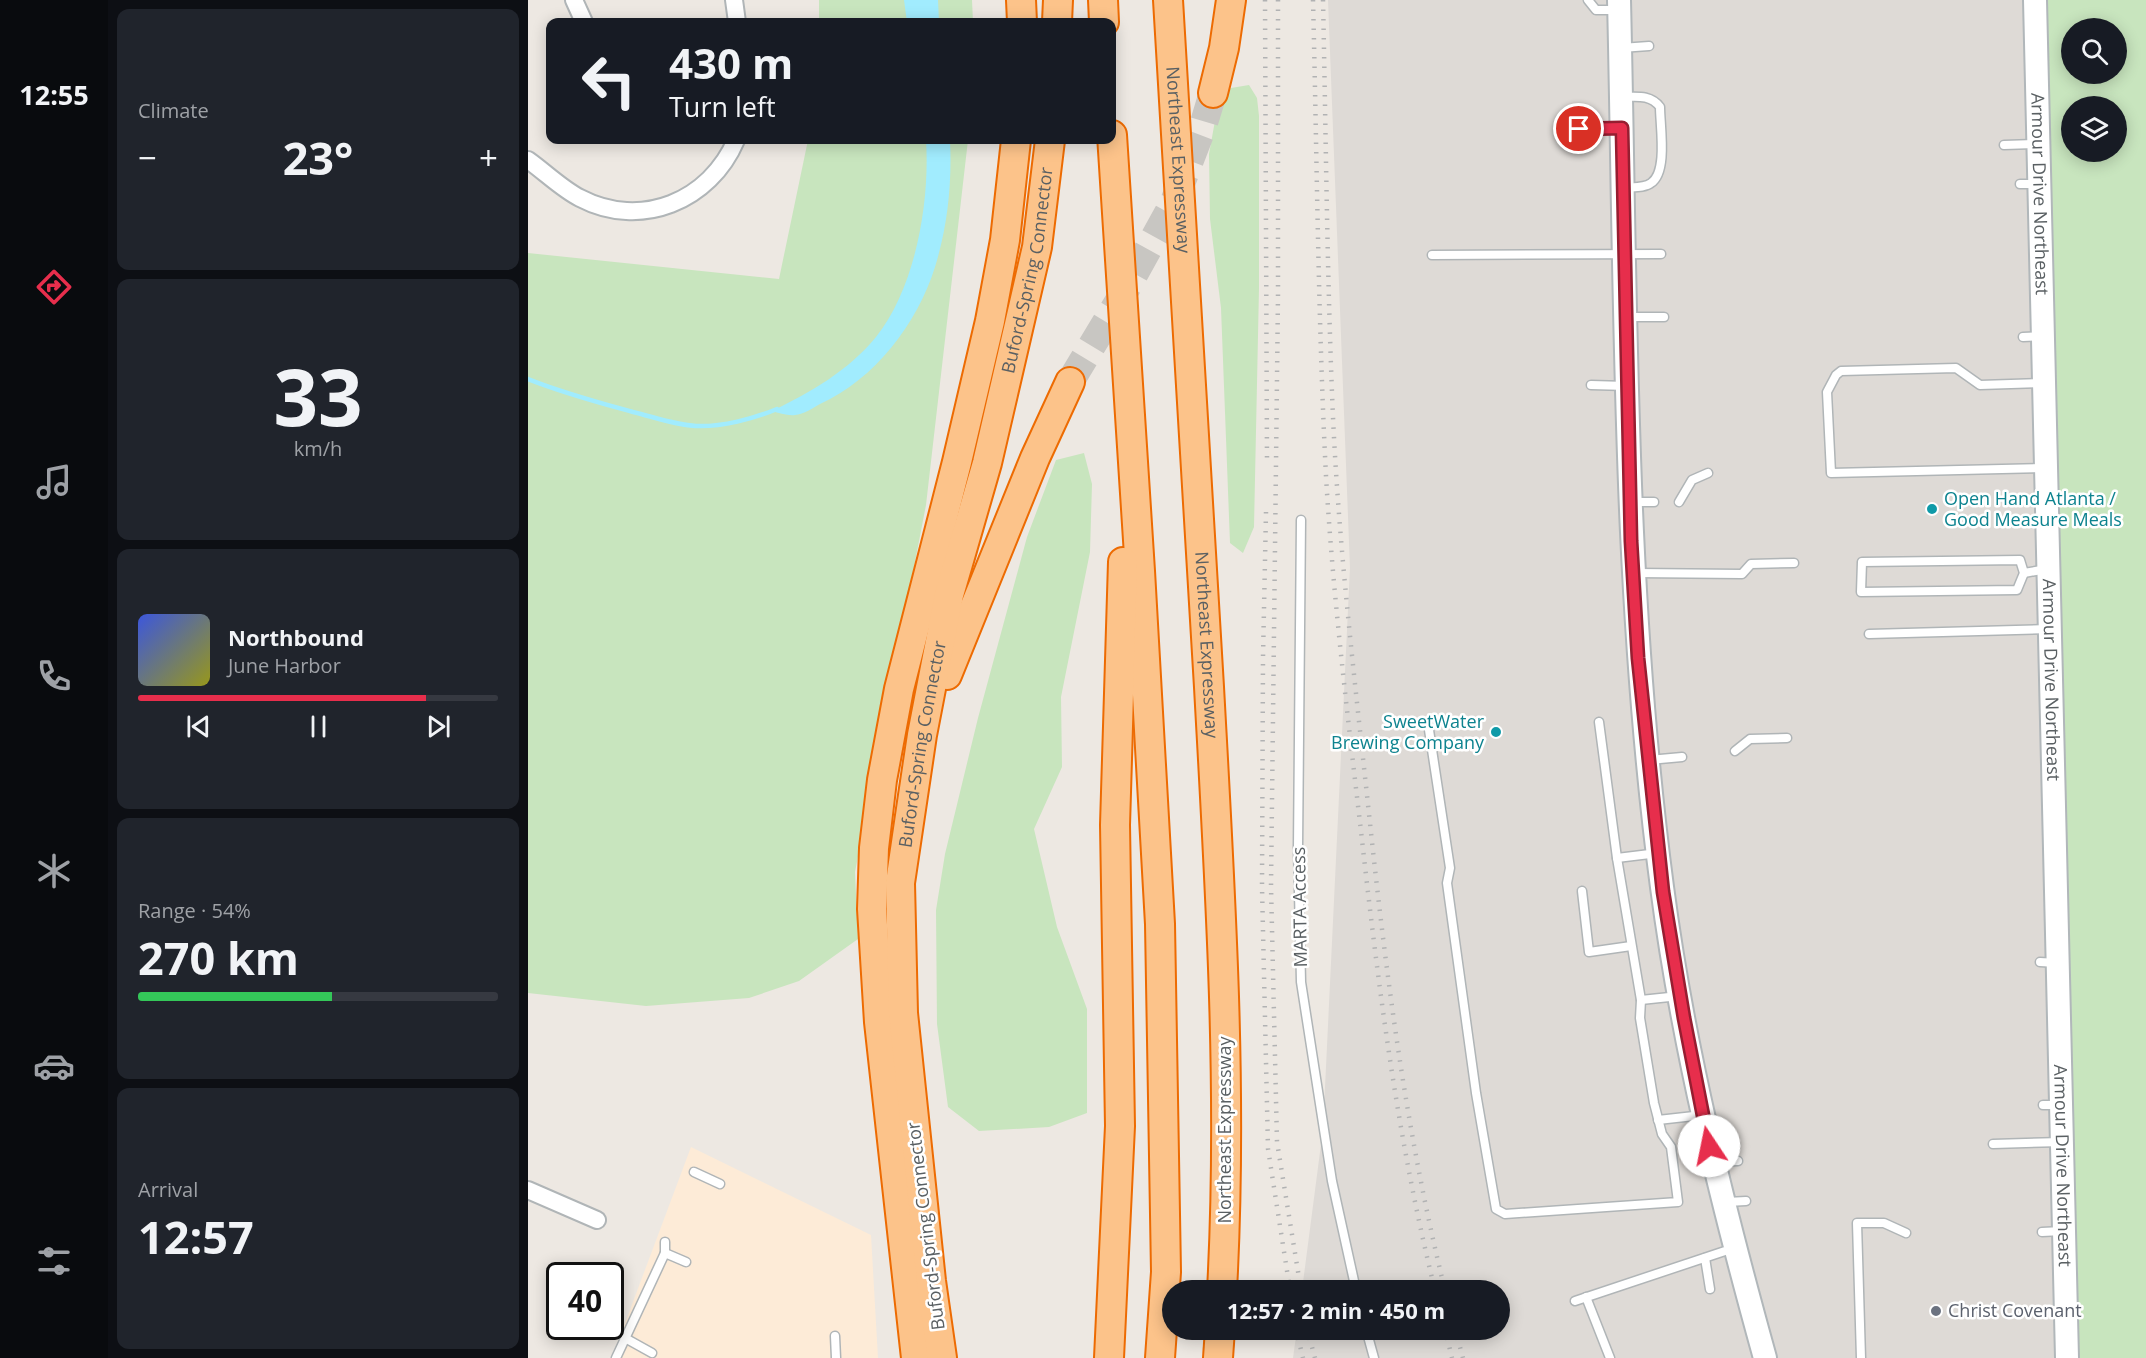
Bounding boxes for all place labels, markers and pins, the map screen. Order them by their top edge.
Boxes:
pin [1553,103,1604,154]
place label: Open Hand Atlanta / Good Measure Meals [1944,486,2122,531]
marker: Open Hand Atlanta / Good Measure Meals [1925,502,1939,516]
place label: SweetWater Brewing Company [1331,709,1485,754]
marker: SweetWater Brewing Company [1489,725,1503,739]
place label: Christ Covenant [1948,1298,2082,1322]
marker: Christ Covenant [1929,1304,1943,1318]

